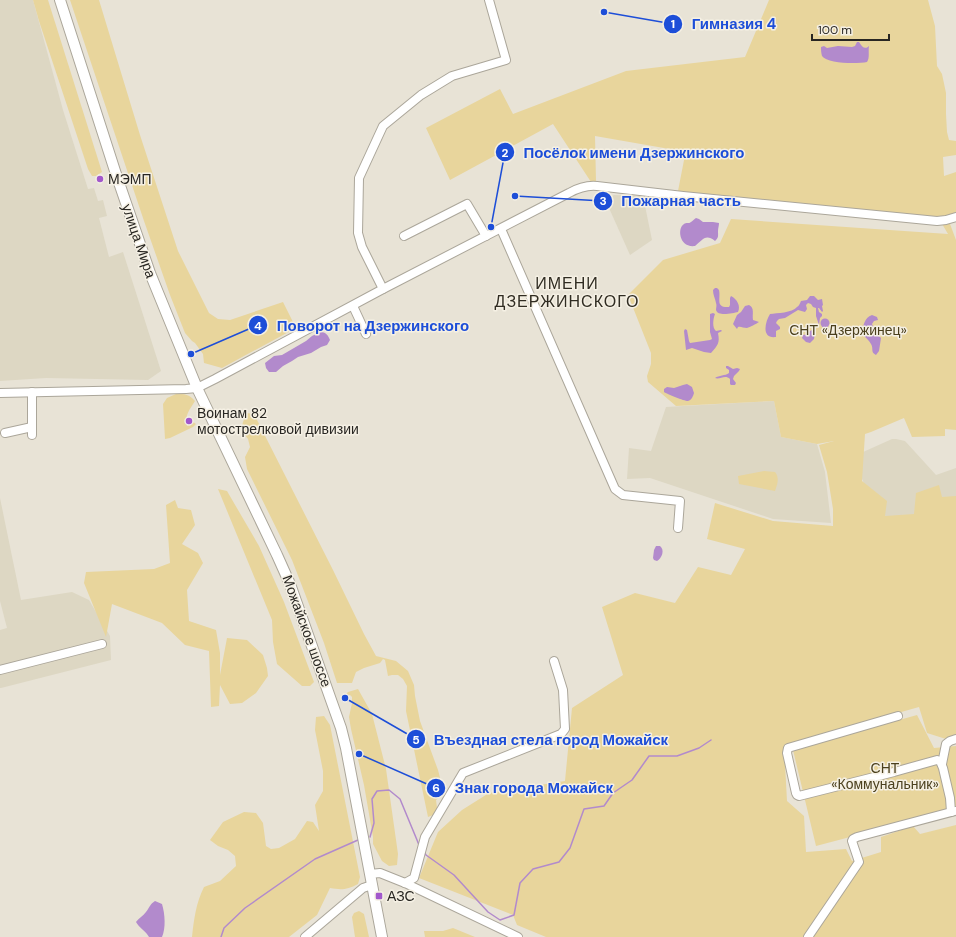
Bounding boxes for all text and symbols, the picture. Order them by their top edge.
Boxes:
callout: Гимназия 4 [663,10,784,37]
text: Гимназия 4 [692,14,777,34]
text: 1 [671,16,675,32]
scale bar [812,16,889,42]
text: 100 m [818,22,852,38]
callout: Посёлок имени Дзержинского [495,139,752,166]
text: Посёлок имени Дзержинского [524,143,745,163]
text: 2 [502,145,509,161]
place label: МЭМП [108,170,151,188]
marker: МЭМП [95,174,105,184]
callout: Пожарная часть [593,188,749,215]
text: Пожарная часть [621,191,741,211]
text: 3 [599,193,607,209]
street label: улица Мира [118,202,160,281]
district label: ИМЕНИ ДЗЕРЖИНСКОГО [495,273,639,312]
callout: Поворот на Дзержинского [248,312,477,339]
text: Поворот на Дзержинского [277,316,469,336]
text: 4 [254,318,262,334]
park label: СНТ «Дзержинец» [789,321,907,339]
place label: Воинам 82 мотострелковой дивизии [197,404,359,438]
marker: Воинам 82 мотострелковой дивизии [184,416,194,426]
street label: Можайское шоссе [278,573,336,690]
callout: Въездная стела город Можайск [406,726,676,753]
text: Въездная стела город Можайск [434,730,669,750]
text: 5 [412,732,420,748]
park label: СНТ «Коммунальник» [831,759,939,793]
callout: Знак города Можайск [426,774,621,801]
text: Знак города Можайск [455,778,614,798]
text: 6 [432,780,440,796]
place label: АЗС [387,887,415,905]
marker: АЗС [374,891,384,901]

